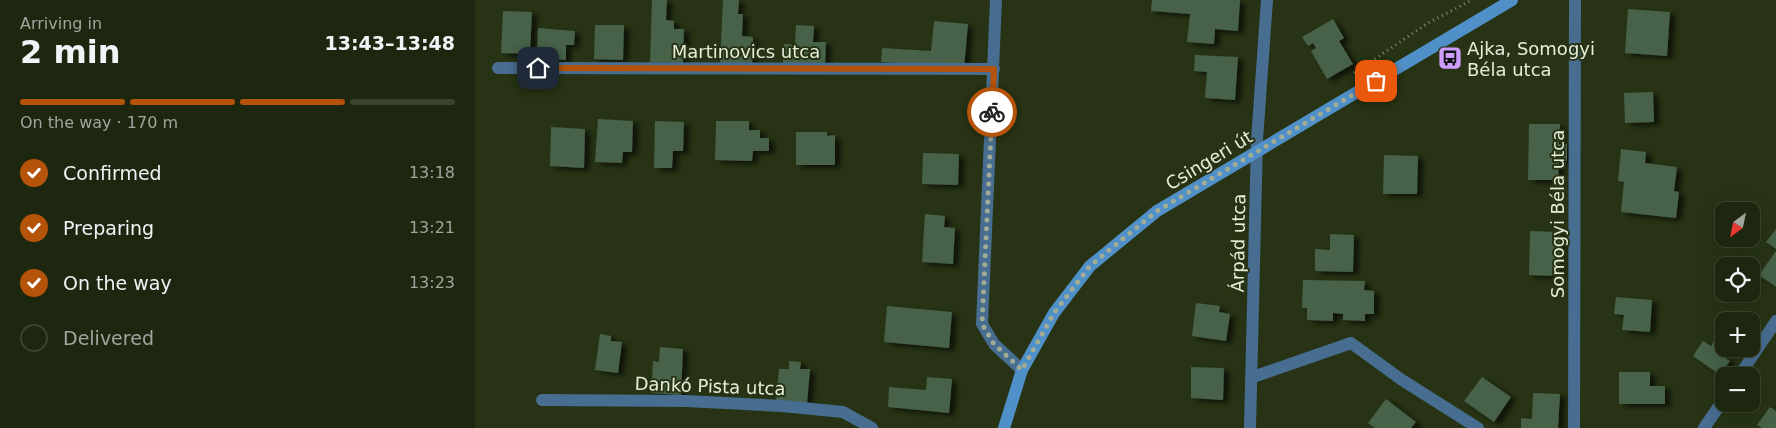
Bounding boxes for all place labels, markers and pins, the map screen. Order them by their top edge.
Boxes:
place label: Ajka, Somogyi Béla utca [1467,38,1595,80]
bus stop icon: Ajka, Somogyi Béla utca [1437,45,1463,71]
pin [517,47,559,89]
pin [1355,60,1397,102]

